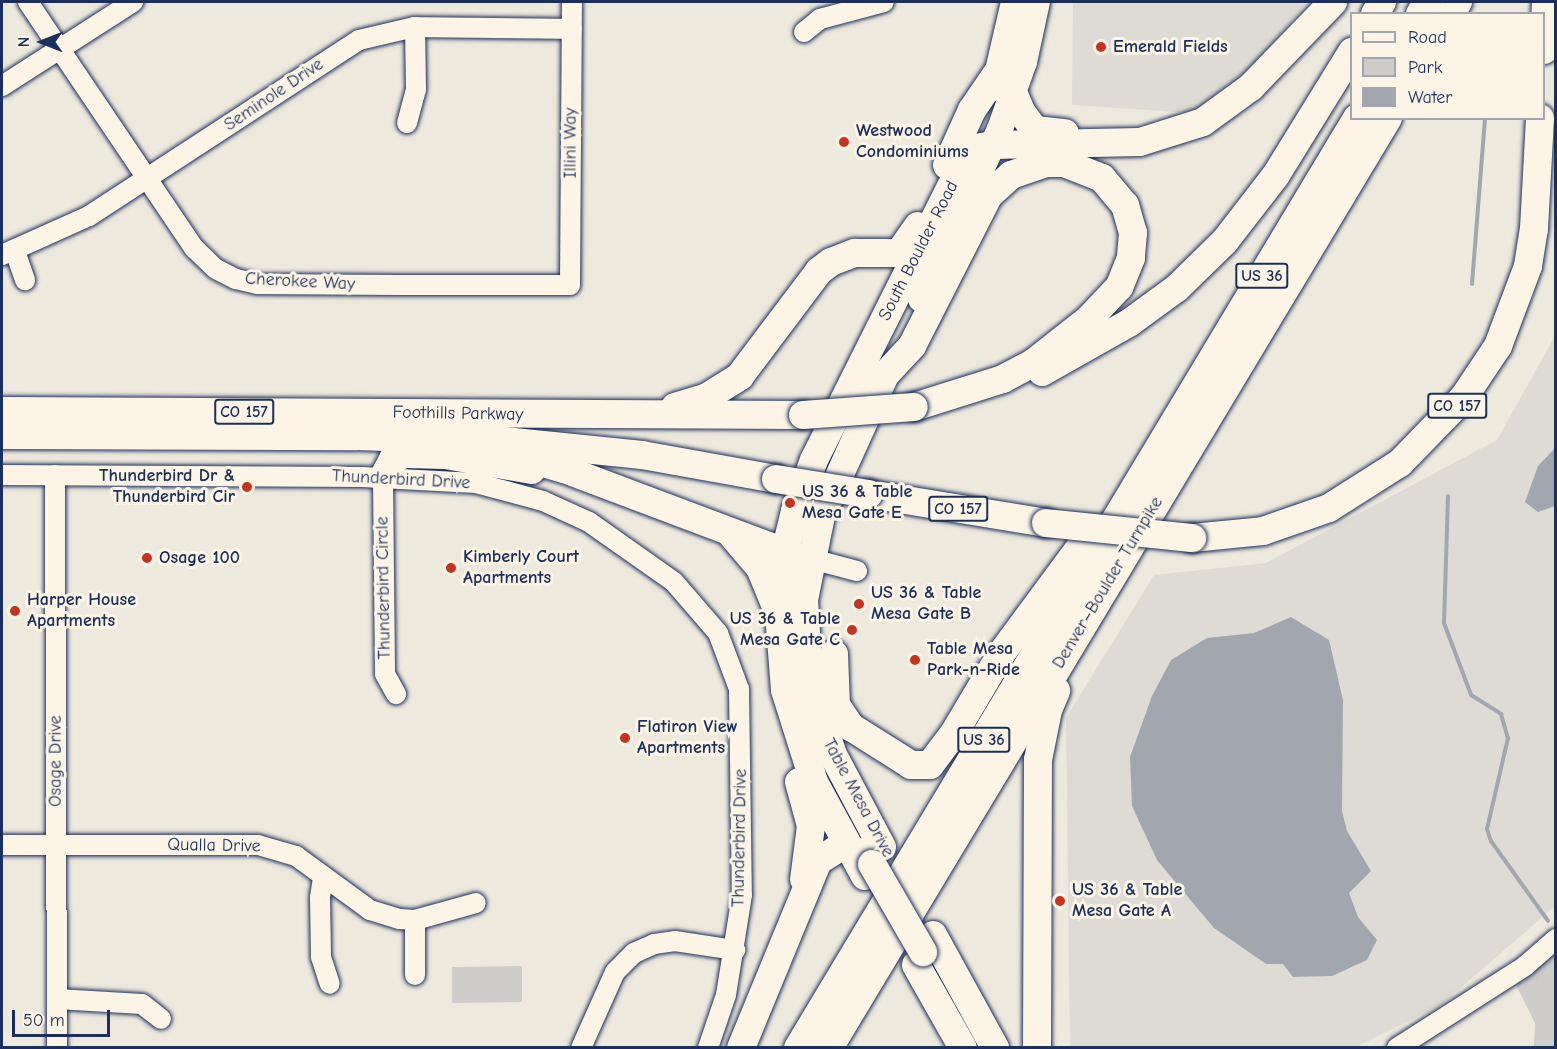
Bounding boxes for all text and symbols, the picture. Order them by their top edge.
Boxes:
north arrow [12,12,72,72]
legend [1350,12,1545,120]
text: Road [1408,27,1447,48]
place label: Emerald Fields [1113,36,1228,58]
text: N [15,37,33,47]
marker: Emerald Fields [1094,40,1108,54]
street label: Seminole Drive [220,54,328,136]
text: Park [1408,57,1442,78]
text: Water [1408,87,1452,108]
street label: Illini Way [560,108,582,178]
place label: Westwood Condominiums [856,121,969,164]
marker: Westwood Condominiums [837,135,851,149]
street label: South Boulder Road [874,178,964,324]
road number: US 36 [1235,263,1289,289]
street label: Cherokee Way [244,268,356,296]
road number: CO 157 [1427,393,1487,419]
road number: CO 157 [214,399,274,425]
street label: Foothills Parkway [392,402,524,426]
place label: Thunderbird Dr & Thunderbird Cir [99,466,235,508]
street label: Thunderbird Drive [331,466,471,494]
marker: Thunderbird Dr & Thunderbird Cir [240,480,254,494]
place label: US 36 & Table Mesa Gate E [802,482,912,524]
street label: Denver–Boulder Turnpike [1048,493,1168,673]
marker: US 36 & Table Mesa Gate E [783,496,797,510]
road number: CO 157 [928,496,988,522]
street label: Thunderbird Circle [372,516,396,660]
place label: Osage 100 [159,547,240,569]
place label: Kimberly Court Apartments [463,547,579,590]
marker: Osage 100 [140,551,154,565]
marker: Kimberly Court Apartments [444,561,458,575]
place label: US 36 & Table Mesa Gate B [871,583,981,626]
place label: Harper House Apartments [27,590,136,632]
marker: US 36 & Table Mesa Gate B [852,597,866,611]
marker: Harper House Apartments [8,604,22,618]
place label: US 36 & Table Mesa Gate C [730,609,840,652]
marker: US 36 & Table Mesa Gate C [845,623,859,637]
place label: Table Mesa Park-n-Ride [927,639,1020,682]
marker: Table Mesa Park-n-Ride [908,653,922,667]
street label: Osage Drive [45,715,67,807]
place label: Flatiron View Apartments [637,717,738,760]
road number: US 36 [957,727,1011,753]
marker: Flatiron View Apartments [618,731,632,745]
street label: Table Mesa Drive [818,735,898,861]
street label: Thunderbird Drive [728,769,752,907]
street label: Qualla Drive [167,834,261,858]
place label: US 36 & Table Mesa Gate A [1072,880,1182,922]
marker: US 36 & Table Mesa Gate A [1053,894,1067,908]
scale bar [15,998,112,1036]
text: 50 m [23,1010,65,1031]

